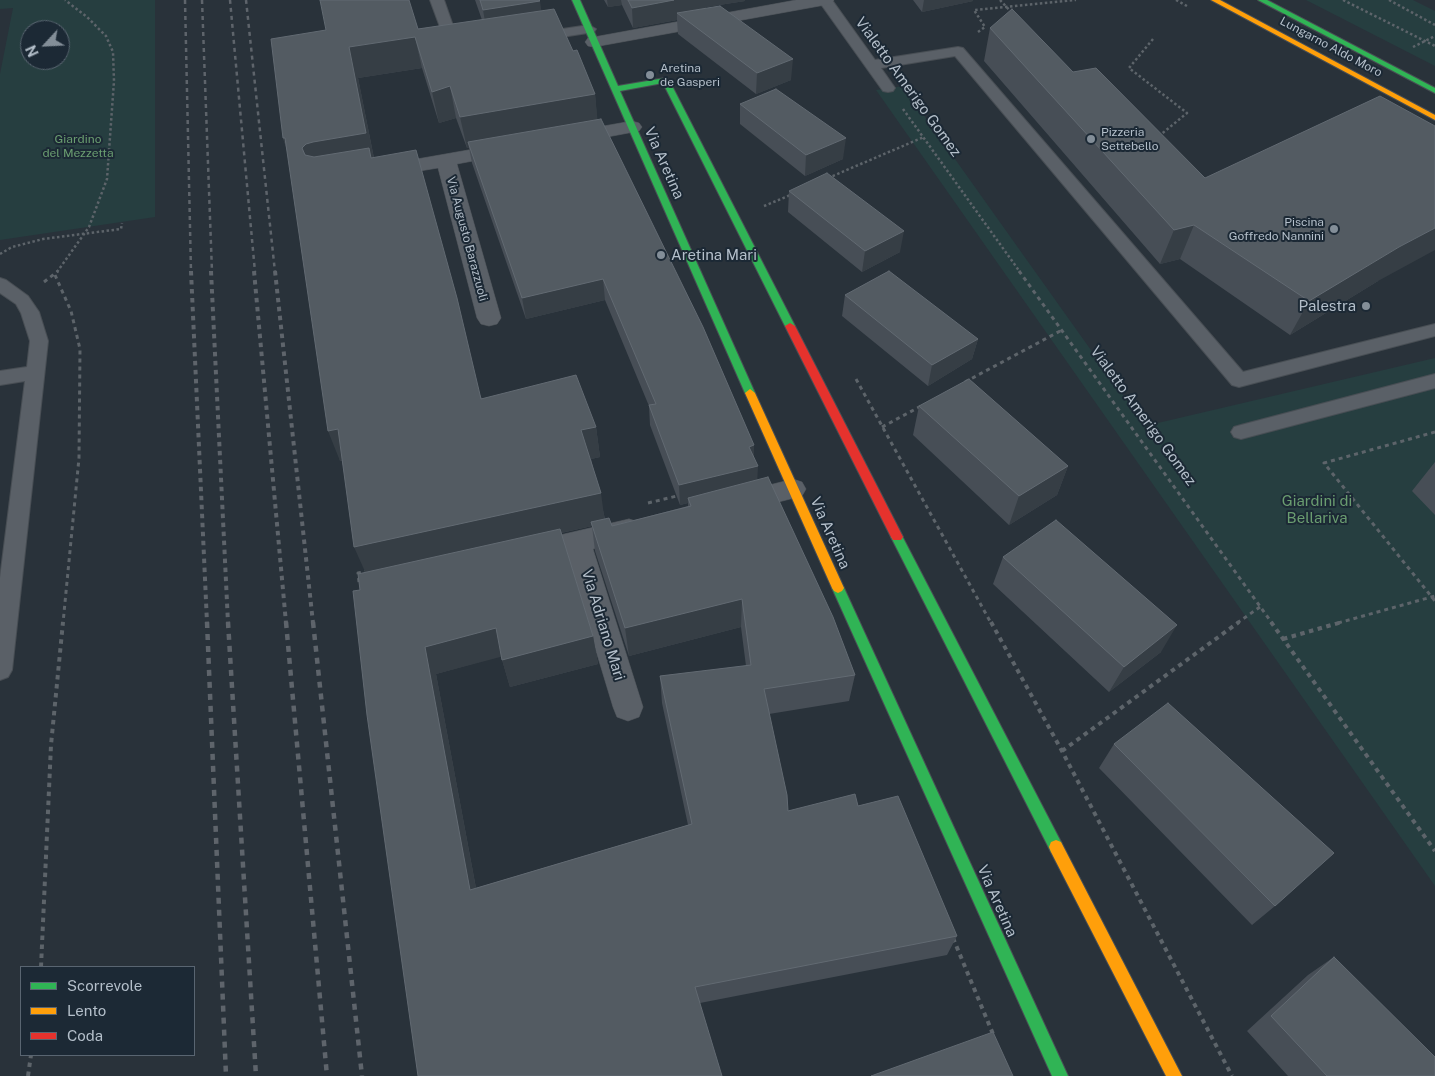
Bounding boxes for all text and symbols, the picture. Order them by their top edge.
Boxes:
street label: Vialetto Amerigo Gomez [851,14,965,160]
street label: Lungarno Aldo Moro [1277,14,1385,80]
north arrow [20,20,70,70]
text: N [23,43,42,59]
place label: Aretina de Gasperi [660,61,720,89]
marker: Aretina de Gasperi [644,69,656,81]
street label: Via Aretina [640,124,688,202]
place label: Pizzeria Settebello [1101,125,1158,153]
park label: Giardino del Mezzetta [42,132,114,160]
marker: Pizzeria Settebello [1085,133,1097,145]
street label: Via Augusto Barazzuoli [443,175,491,303]
place label: Piscina Goffredo Nannini [1229,215,1324,243]
marker: Piscina Goffredo Nannini [1328,223,1340,235]
place label: Aretina Mari [671,246,757,264]
marker: Aretina Mari [655,249,667,261]
place label: Palestra [1299,297,1356,315]
marker: Palestra [1360,300,1372,312]
street label: Vialetto Amerigo Gomez [1086,343,1200,489]
park label: Giardini di Bellariva [1282,492,1352,527]
street label: Via Aretina [806,494,854,572]
street label: Via Adriano Mari [578,567,628,683]
street label: Via Aretina [973,862,1021,940]
legend [20,966,195,1056]
text: Scorrevole [67,977,142,994]
text: Lento [67,1002,106,1019]
text: Coda [67,1027,103,1044]

